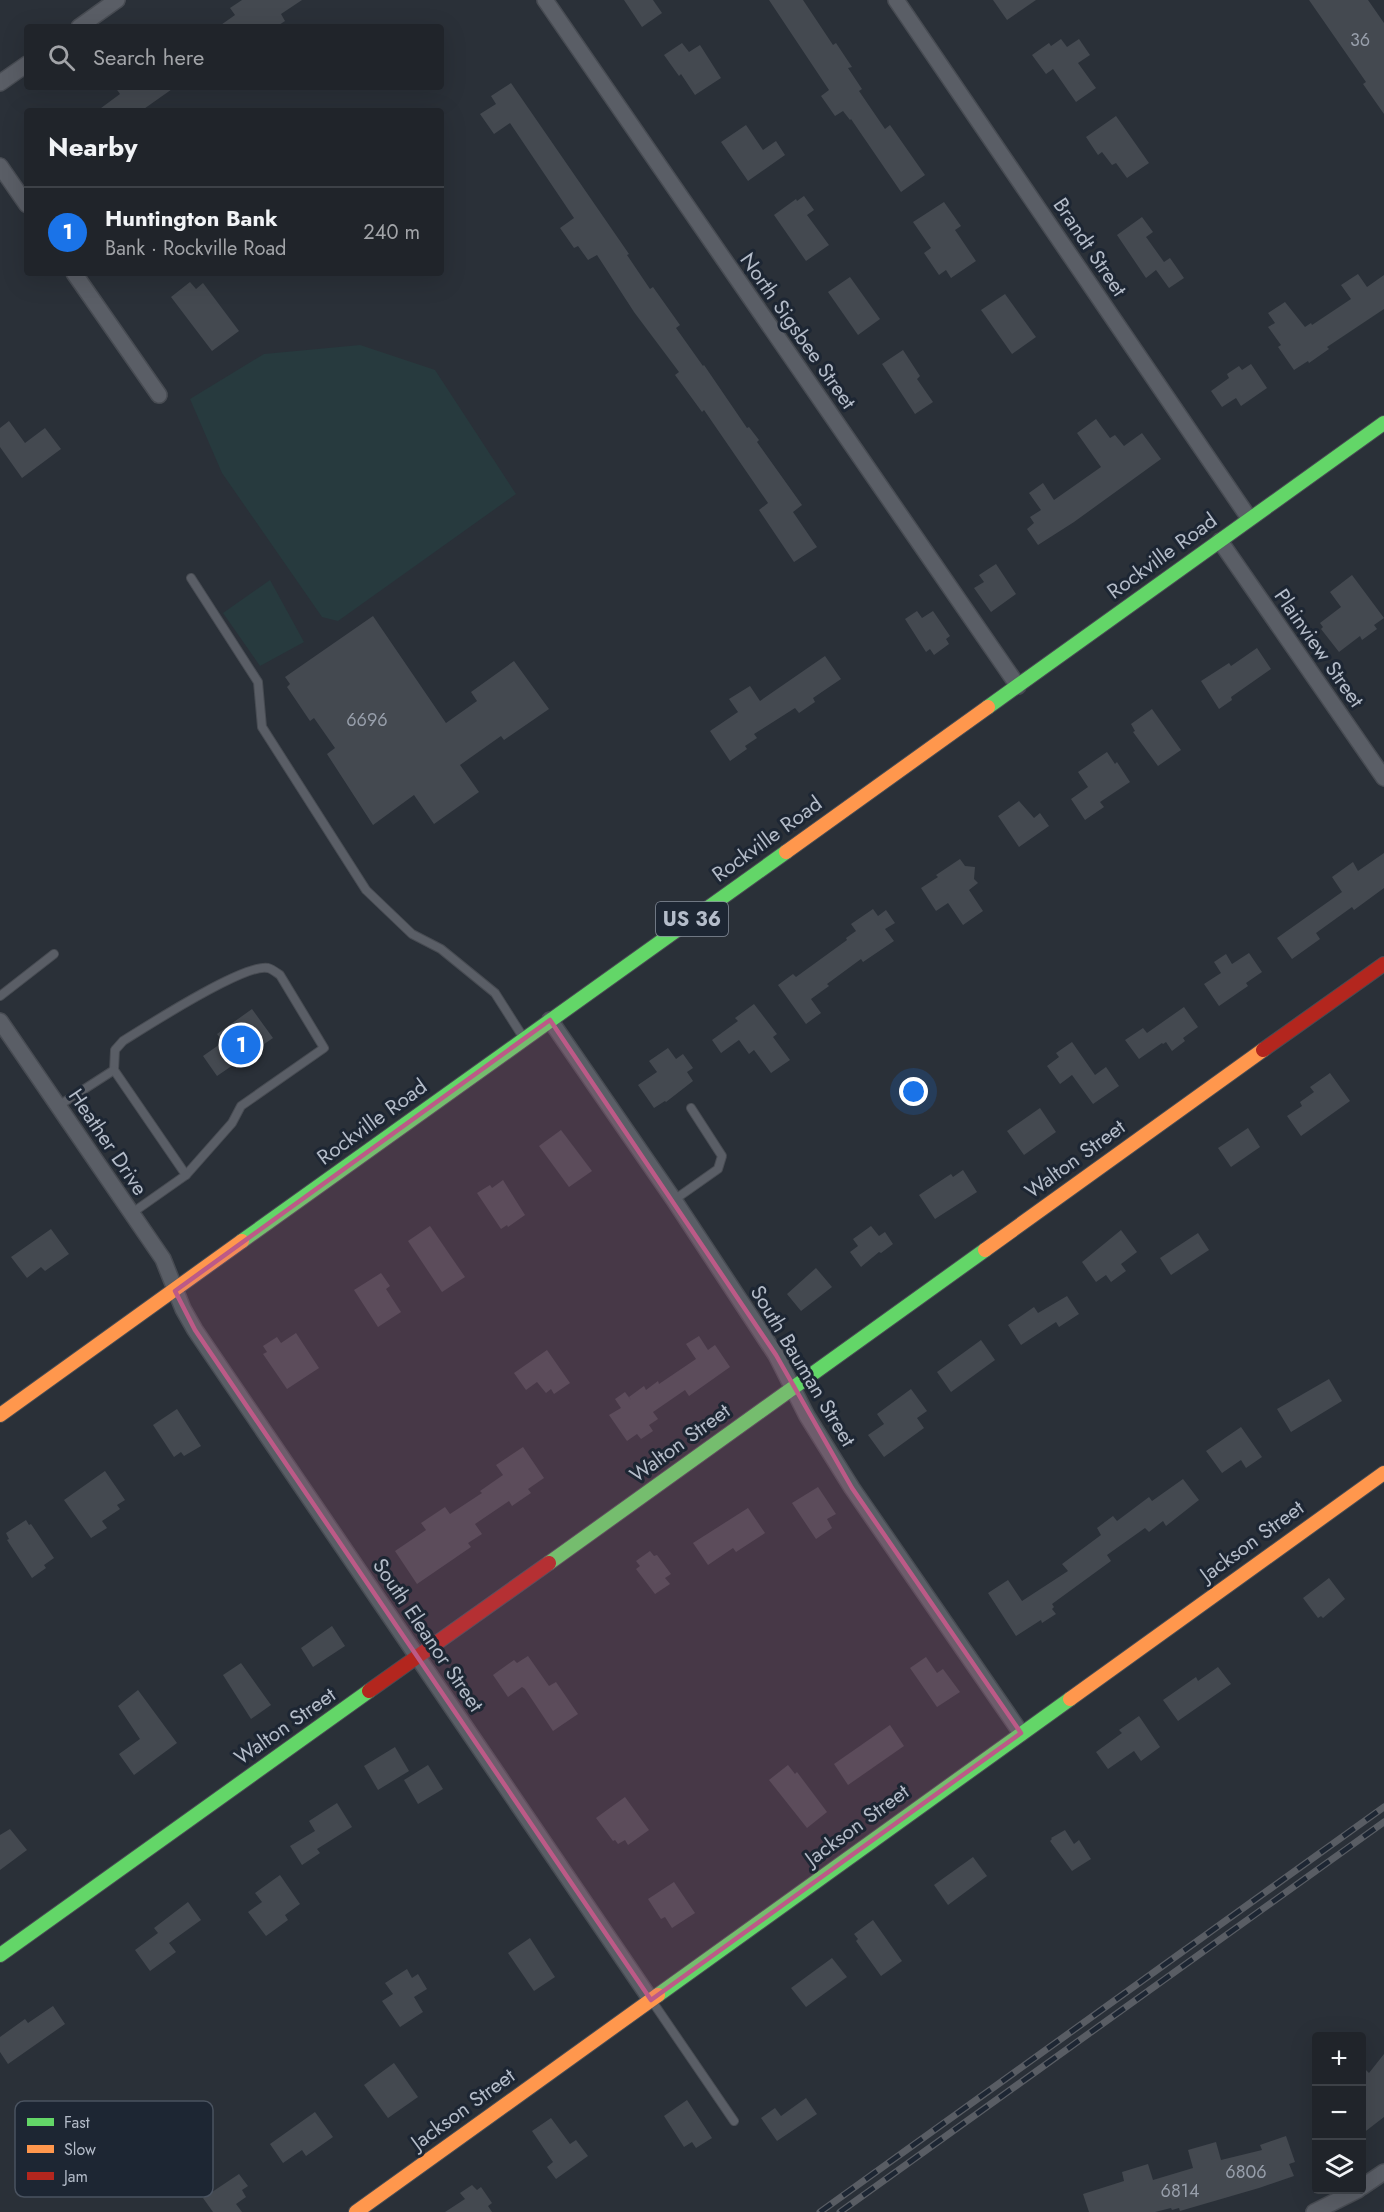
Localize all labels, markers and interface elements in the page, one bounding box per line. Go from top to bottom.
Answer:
search box [24,24,444,90]
house number: 36 [1350,27,1370,53]
icon: search [45,41,78,74]
text: Search here [93,41,204,73]
text: Nearby [48,128,137,166]
street label: Brandt Street [1046,192,1134,302]
text: Huntington Bank [105,202,278,234]
text: 1 [62,218,73,247]
text: 240 m [363,218,420,247]
text: Bank · Rockville Road [105,234,287,263]
street label: North Sigsbee Street [733,247,863,415]
street label: Rockville Road [1101,506,1223,606]
street label: Plainview Street [1267,583,1371,713]
house number: 6696 [346,707,388,733]
street label: Rockville Road [706,789,828,889]
road number: US 36 [656,902,728,936]
pin: 1 [222,1022,260,1068]
street label: Rockville Road [311,1072,433,1172]
your location [899,1077,928,1106]
street label: Heather Drive [61,1083,155,1202]
street label: Walton Street [1019,1112,1131,1206]
street label: South Bauman Street [743,1280,863,1452]
street label: Walton Street [624,1396,736,1490]
street label: Jackson Street [1191,1493,1310,1591]
street label: South Eleanor Street [365,1552,491,1718]
street label: Walton Street [228,1680,342,1772]
street label: Jackson Street [796,1777,915,1875]
map controls [1312,2032,1366,2194]
button: + [1312,2032,1366,2086]
street label: Jackson Street [402,2061,521,2159]
button: − [1312,2086,1366,2140]
legend [15,2101,213,2197]
text: Fast [64,2111,90,2134]
text: Slow [64,2138,96,2161]
button: layers [1312,2140,1366,2194]
house number: 6806 [1225,2159,1267,2185]
text: Jam [62,2165,88,2188]
house number: 6814 [1161,2178,1199,2204]

